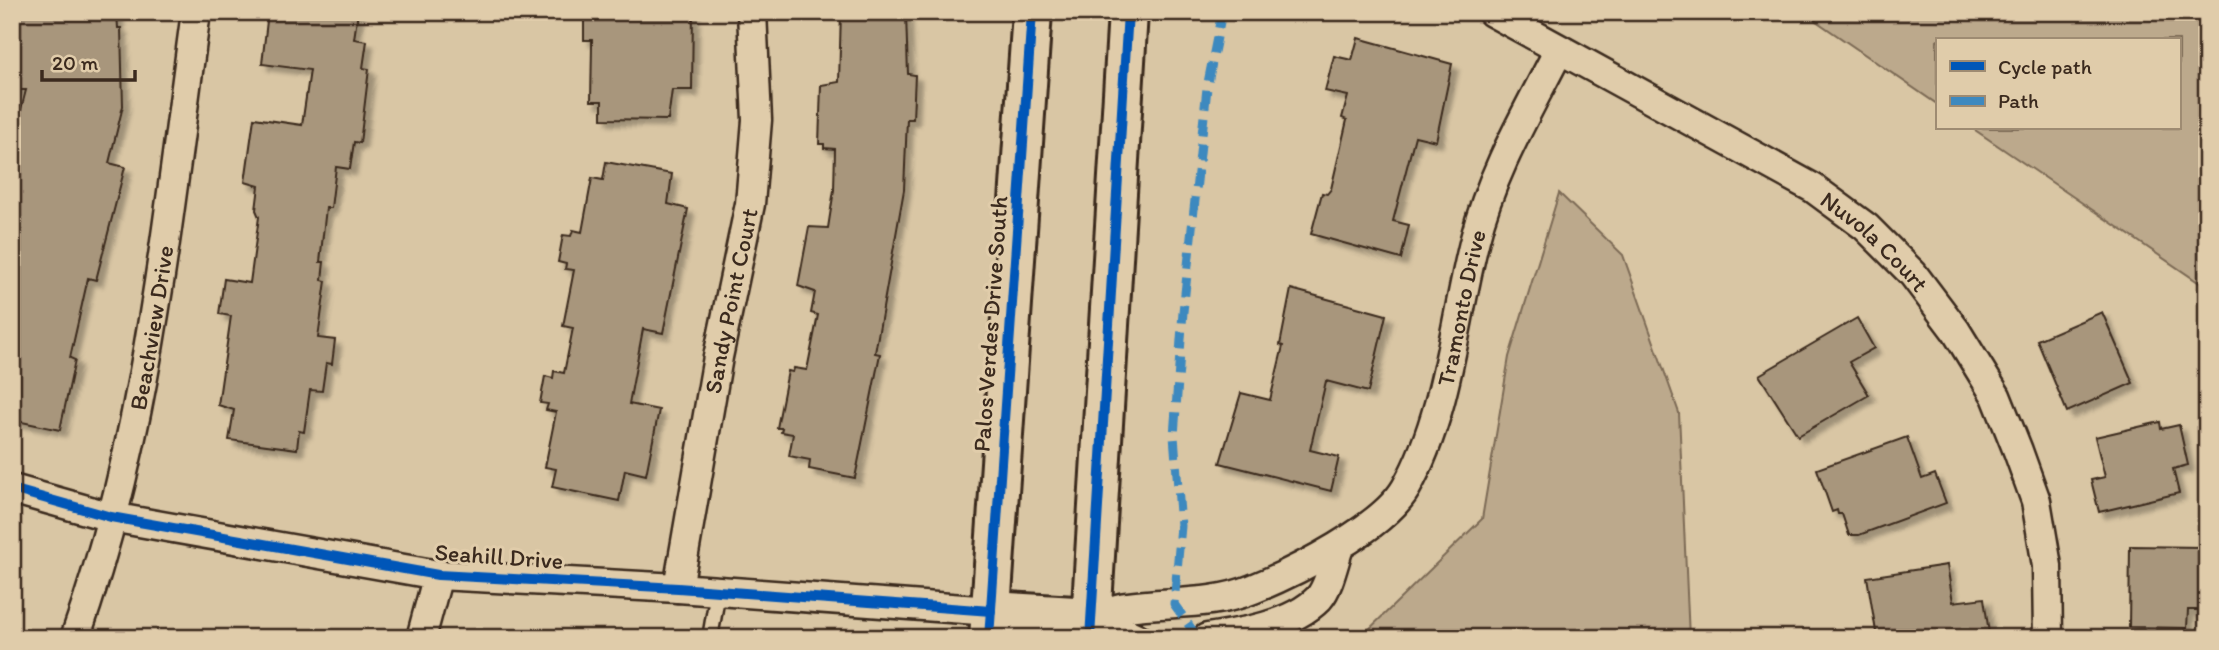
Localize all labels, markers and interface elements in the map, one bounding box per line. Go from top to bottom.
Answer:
scale bar [42,38,135,82]
legend [1936,38,2180,130]
text: 20 m [52,50,99,75]
text: Cycle path [1998,54,2092,79]
text: Path [1998,88,2039,113]
street label: Nuvola Court [1815,184,1935,297]
street label: Palos Verdes Drive South [967,195,1013,453]
street label: Sandy Point Court [697,205,763,396]
street label: Tramonto Drive [1430,226,1491,389]
street label: Beachview Drive [123,243,179,413]
street label: Seahill Drive [434,537,564,575]

